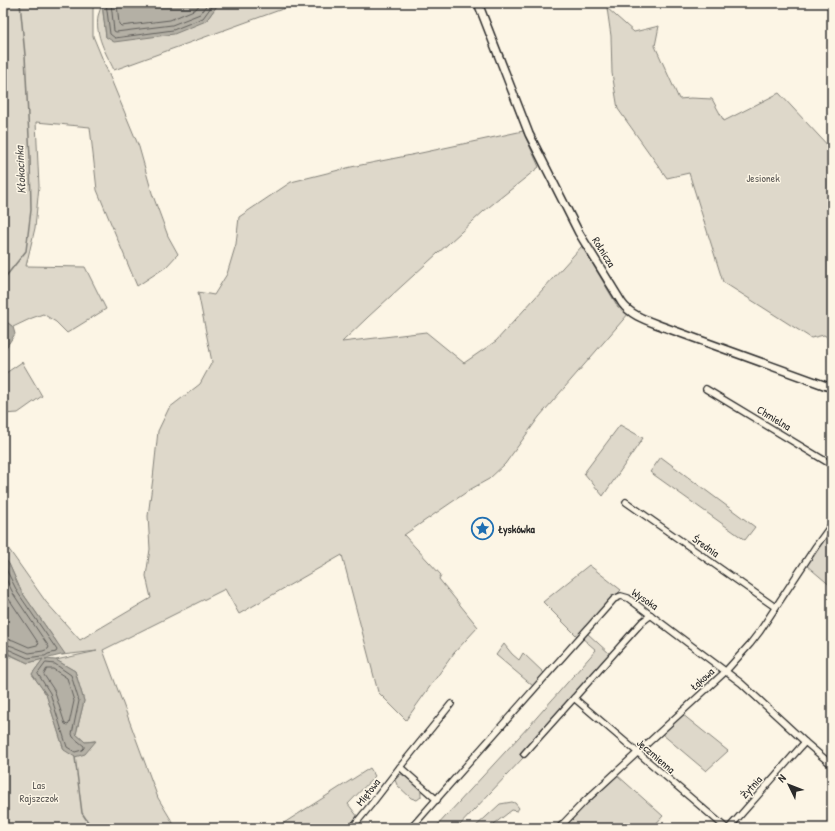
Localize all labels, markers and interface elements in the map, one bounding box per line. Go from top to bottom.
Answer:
water label: Kłokocinka [10,144,30,194]
park label: Jesionek [746,171,780,185]
street label: Rolnicza [589,234,619,270]
street label: Chmielna [754,402,794,434]
place icon: Łyskówka [469,516,495,542]
place label: Łyskówka [498,522,535,537]
street label: Średnia [690,532,723,561]
street label: Wysoka [629,585,661,613]
street label: Łąkowa [687,664,717,694]
street label: Jęczmienna [634,736,678,777]
north arrow [769,765,809,805]
text: N [775,771,789,785]
street label: Żytnia [737,772,765,801]
street label: Miętowa [353,775,383,809]
park label: Las Rajszczok [20,778,59,805]

